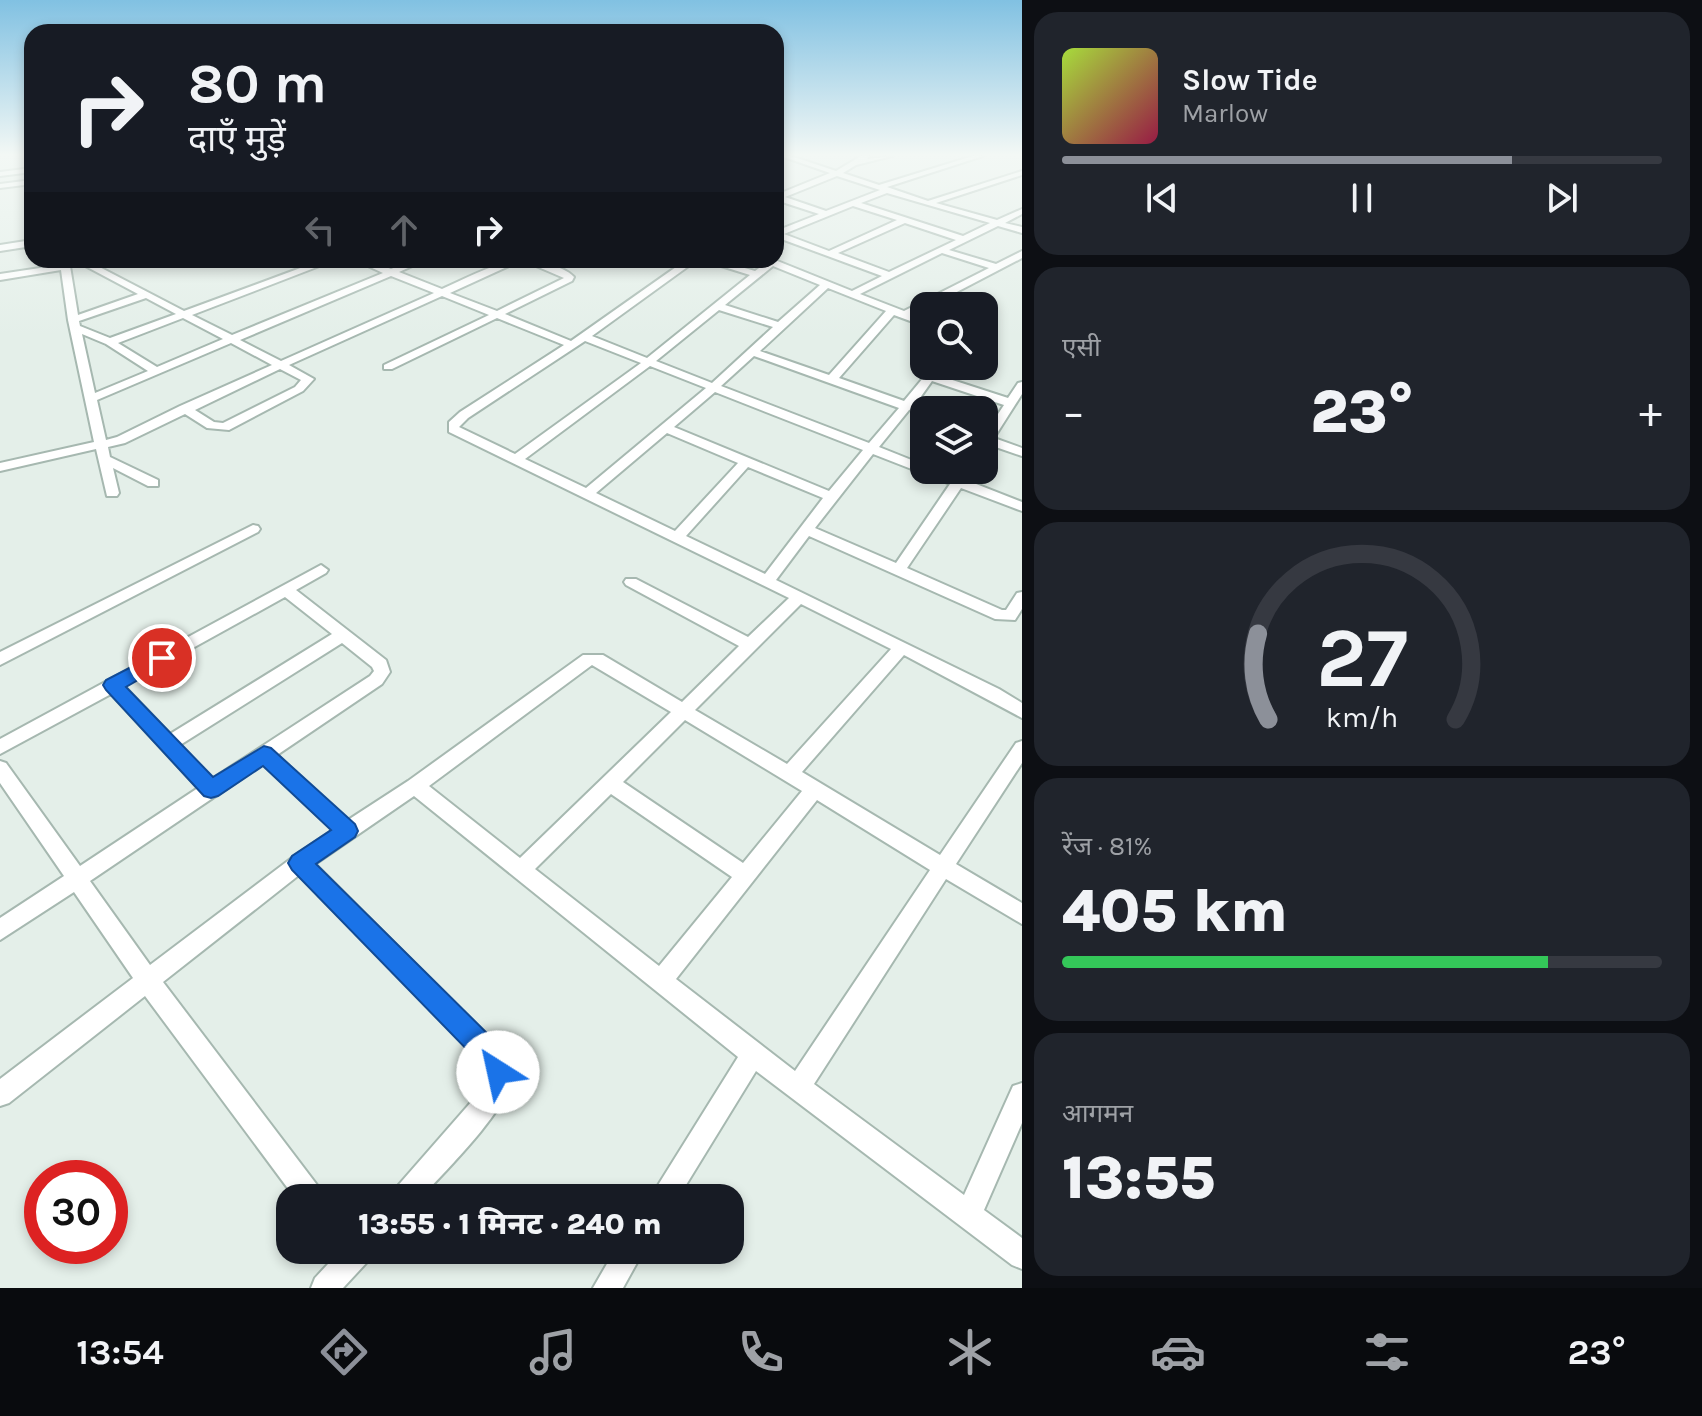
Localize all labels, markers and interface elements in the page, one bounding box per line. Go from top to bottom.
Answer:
text: 80 m [188,51,327,116]
icon: right [56,56,160,160]
text: Slow Tide [1182,62,1318,98]
text: Marlow [1182,98,1268,129]
text: दाएँ मुड़ें [188,118,286,160]
icon: previous [1140,176,1184,220]
icon: pause [1340,176,1384,220]
icon: next [1540,176,1584,220]
icon: left [298,208,342,252]
icon: ahead [382,208,426,252]
icon: right [466,208,510,252]
map controls [910,292,998,484]
button: search [910,292,998,380]
text: एसी [1062,332,1101,363]
text: 23° [1310,377,1414,447]
text: − [1062,387,1085,438]
text: + [1639,387,1662,438]
button: layers [910,396,998,484]
text: 27 [1316,610,1408,707]
pin [128,624,196,692]
icon: arrive [140,636,184,680]
text: km/h [1326,701,1398,734]
text: रेंज · 81% [1062,831,1152,862]
text: 405 km [1062,876,1288,946]
position arrow [456,1030,540,1114]
text: आगमन [1062,1098,1133,1129]
text: 13:55 [1062,1143,1215,1213]
speed limit sign: 30 [24,1160,128,1264]
text: 13:55 · 1 मिनट · 240 m [358,1206,662,1242]
icon: directions [316,1324,372,1380]
icon: music [525,1324,581,1380]
icon: phone [733,1324,789,1380]
icon: climate [942,1324,998,1380]
icon: car [1150,1324,1206,1380]
icon: filters [1359,1324,1415,1380]
text: 13:54 [76,1331,164,1373]
text: 23° [1568,1331,1626,1373]

